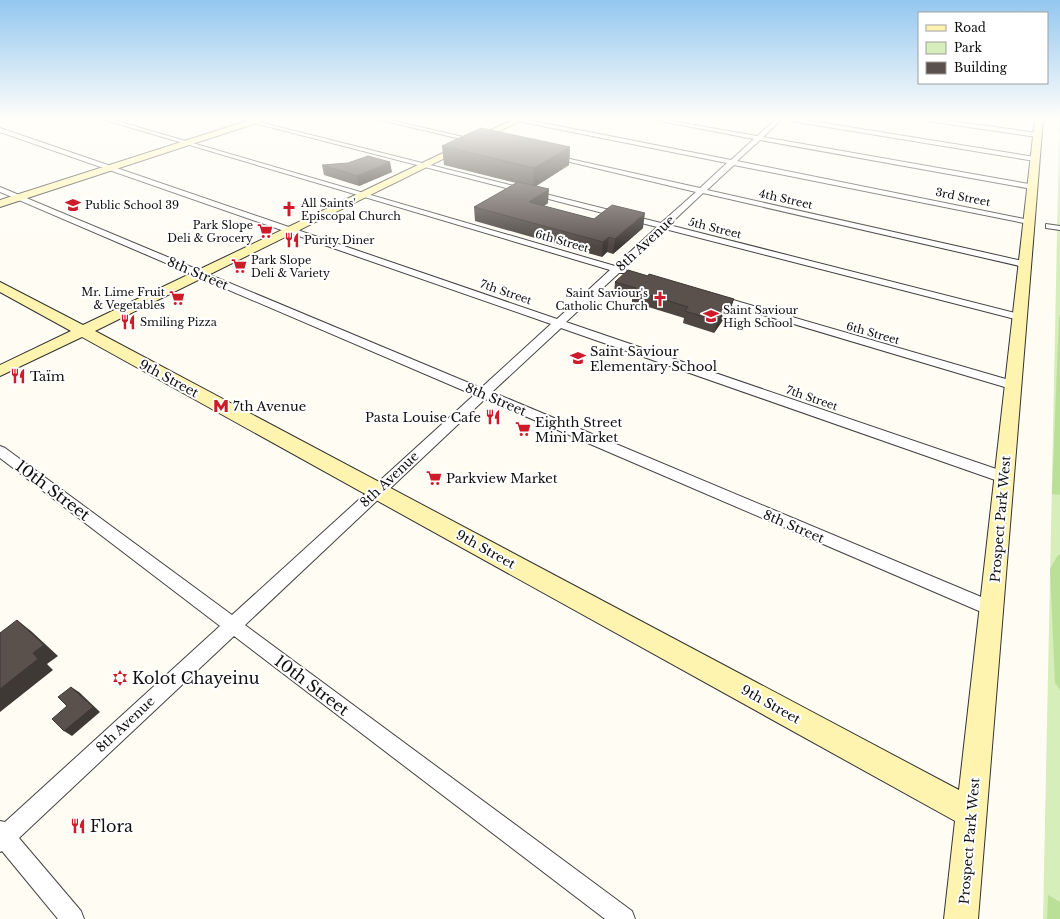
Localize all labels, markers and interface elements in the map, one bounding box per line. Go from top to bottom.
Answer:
legend [918,12,1048,84]
text: Road [954,20,986,35]
text: Park [954,40,982,55]
text: Building [954,60,1008,75]
street label: 3rd Street [934,185,992,209]
street label: 4th Street [758,186,815,212]
school or university icon: Public School 39 [64,196,82,214]
place label: All Saints' Episcopal Church [300,196,401,223]
place label: Public School 39 [85,198,179,212]
church icon: All Saints' Episcopal Church [280,200,298,218]
street label: 8th Avenue [612,212,678,275]
street label: 5th Street [687,215,744,242]
place label: Park Slope Deli & Grocery [167,218,253,245]
supermarket icon: Park Slope Deli & Grocery [256,222,274,240]
street label: 6th Street [534,227,591,256]
restaurant icon: Purity Diner [283,231,301,249]
place label: Purity Diner [304,233,375,247]
street label: 8th Street [165,253,231,294]
place label: Park Slope Deli & Variety [251,253,330,280]
supermarket icon: Park Slope Deli & Variety [230,257,248,275]
street label: 7th Street [478,277,534,308]
place label: Mr. Lime Fruit & Vegetables [81,285,166,312]
place label: Saint Saviour's Catholic Church [555,286,648,313]
supermarket icon: Mr. Lime Fruit & Vegetables [168,289,186,307]
church icon: Saint Saviour's Catholic Church [651,290,669,308]
place label: Saint Saviour High School [723,303,799,330]
school or university icon: Saint Saviour High School [702,307,720,325]
restaurant icon: Smiling Pizza [119,313,137,331]
place label: Smiling Pizza [140,315,218,329]
street label: 6th Street [845,319,902,348]
place label: Saint Saviour Elementary School [590,343,717,375]
school or university icon: Saint Saviour Elementary School [569,349,587,367]
street label: 9th Street [136,356,202,401]
restaurant icon: Taïm [9,367,27,385]
place label: Taïm [30,368,65,385]
street label: 8th Street [463,379,529,420]
street label: 7th Street [784,383,840,414]
metro station icon: 7th Avenue [212,397,230,415]
place label: 7th Avenue [233,398,306,415]
restaurant icon: Pasta Louise Cafe [484,408,502,426]
place label: Pasta Louise Cafe [365,409,481,426]
place label: Eighth Street Mini Market [535,414,622,446]
supermarket icon: Eighth Street Mini Market [514,420,532,438]
street label: 8th Avenue [356,448,422,511]
street label: 10th Street [12,455,94,525]
street label: Prospect Park West [986,455,1015,583]
supermarket icon: Parkview Market [425,469,443,487]
place label: Parkview Market [446,470,558,487]
street label: 8th Street [761,506,827,547]
street label: 9th Street [453,526,518,573]
street label: 10th Street [271,650,353,720]
place label: Kolot Chayeinu [132,668,260,688]
synagogue icon: Kolot Chayeinu [111,669,129,687]
street label: 9th Street [738,681,803,728]
street label: 8th Avenue [92,693,158,756]
street label: Prospect Park West [955,777,984,905]
place label: Flora [90,816,133,836]
restaurant icon: Flora [69,817,87,835]

